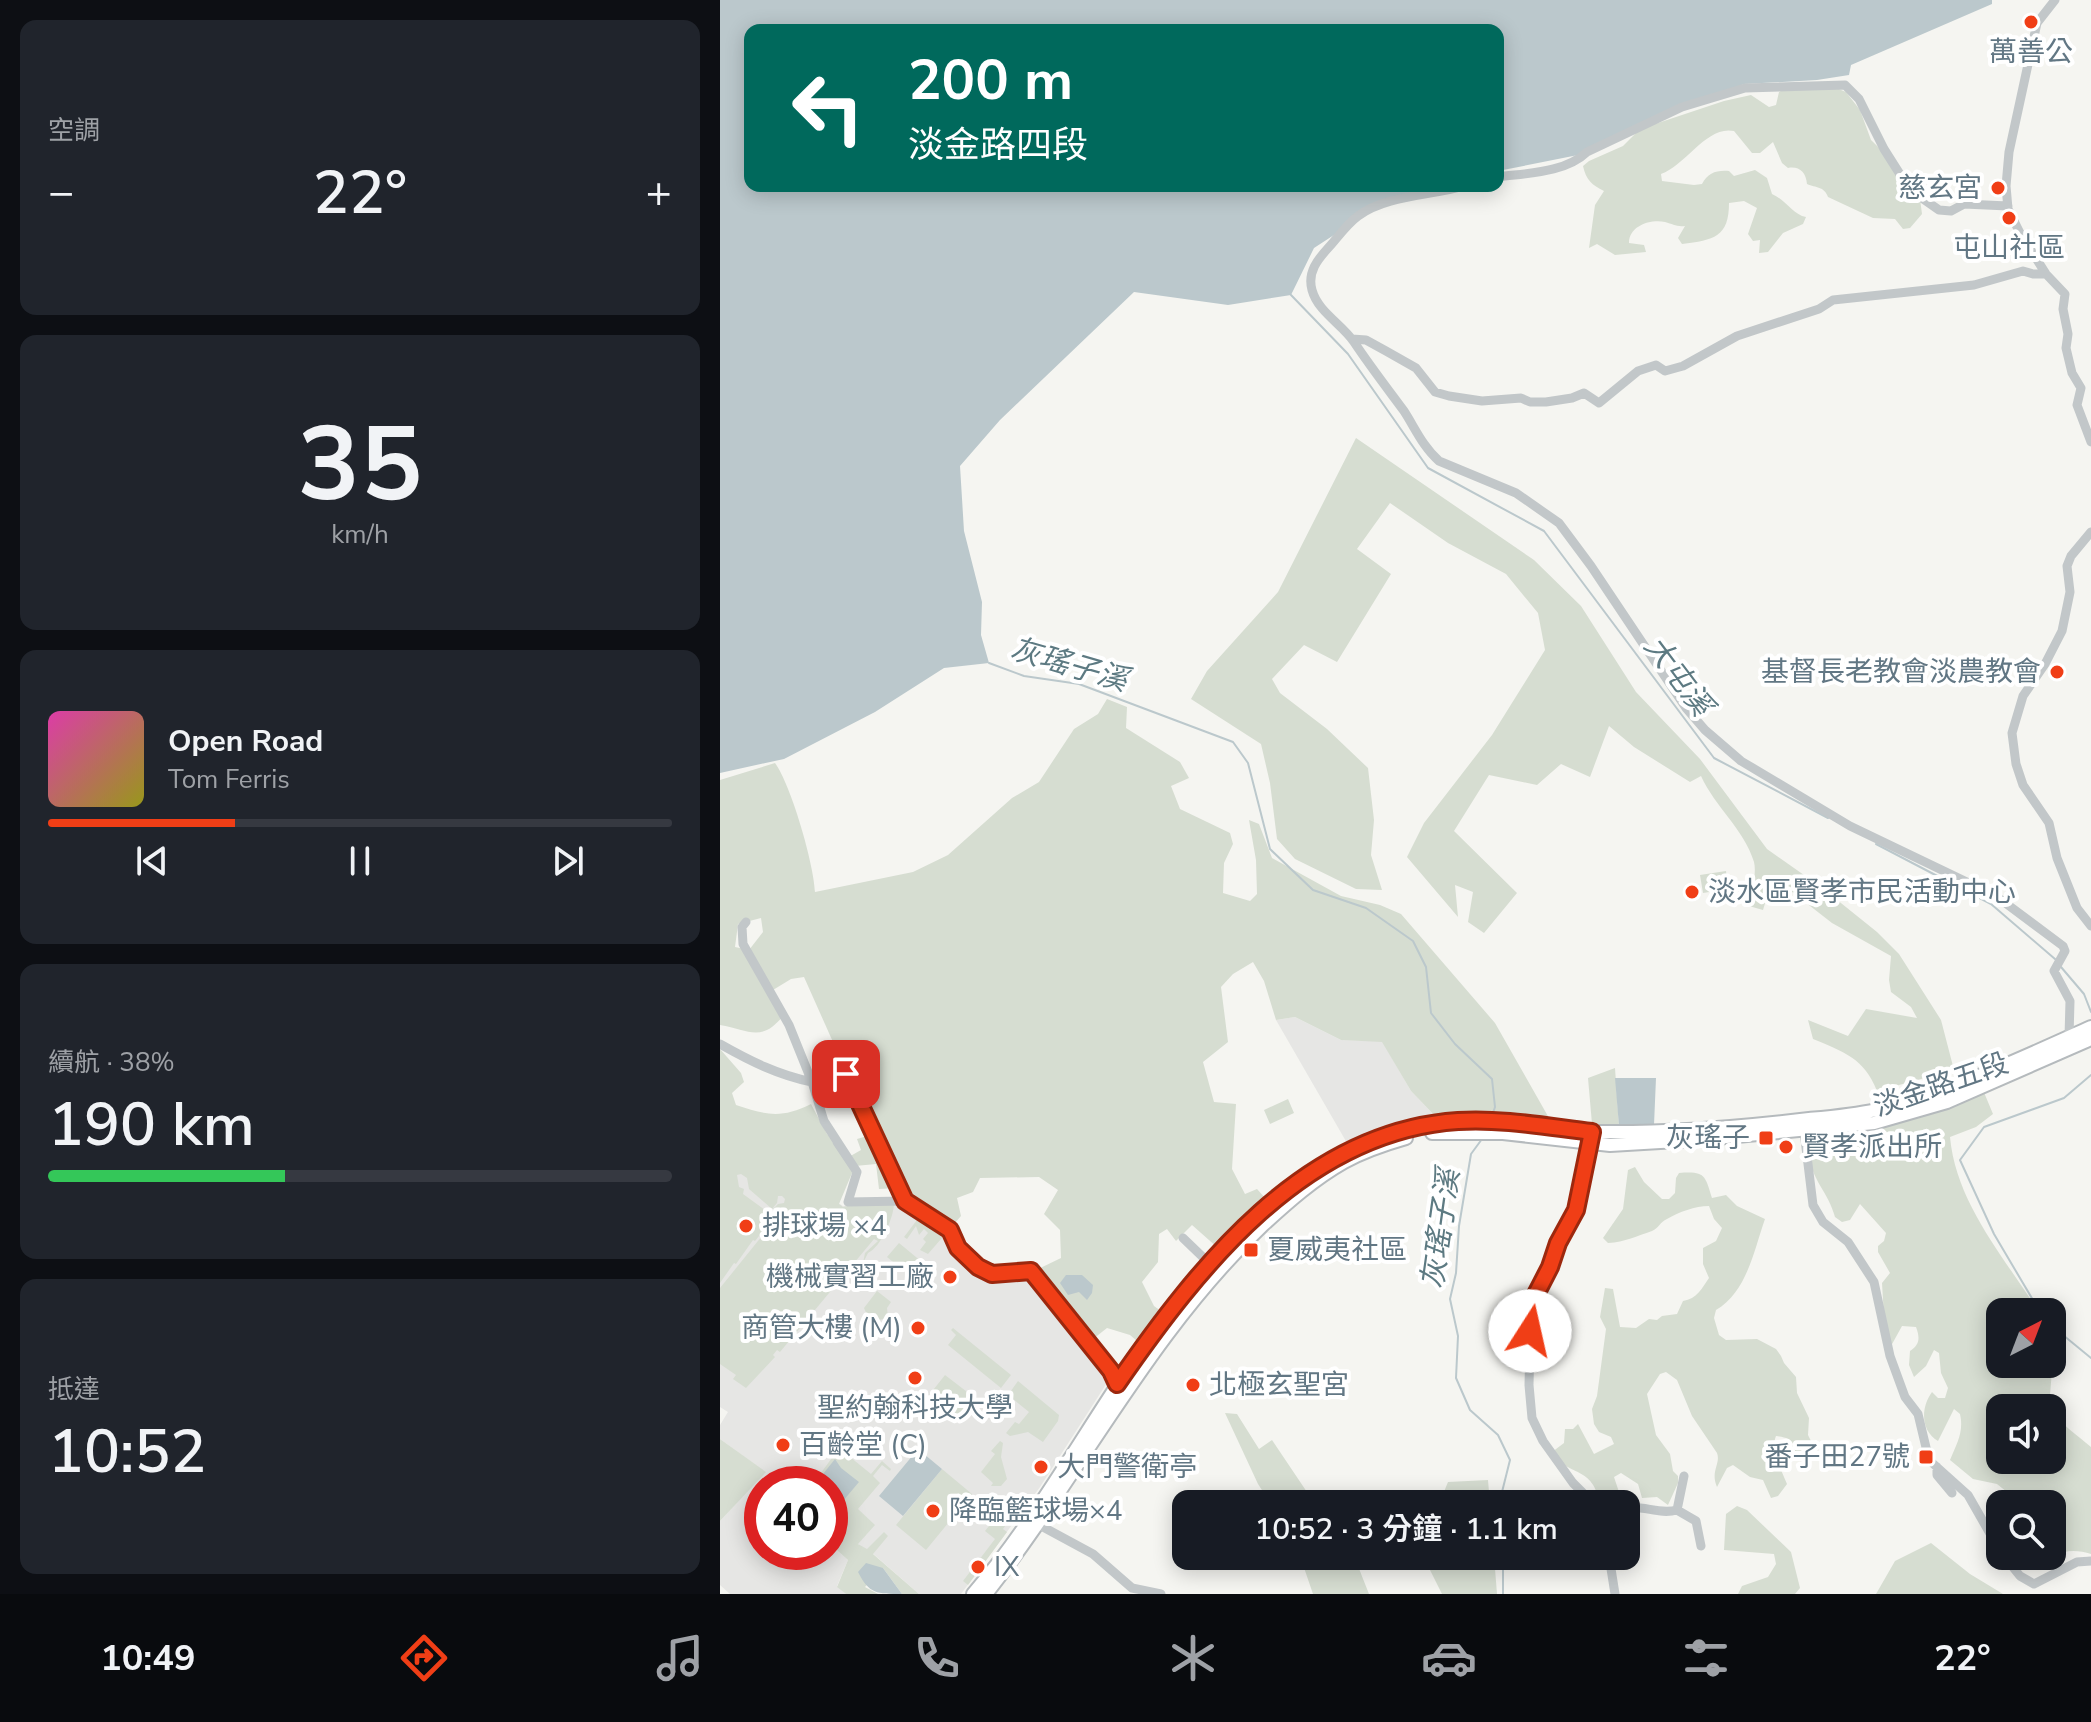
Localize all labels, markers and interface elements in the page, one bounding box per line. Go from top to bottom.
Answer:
marker: 萬善公 [2022,13,2040,31]
place label: 萬善公 [1989,33,2073,71]
text: 200 m [908,42,1073,119]
icon: left [776,56,880,160]
text: 空調 [48,113,100,148]
text: 淡金路四段 [908,121,1088,170]
text: 22° [313,152,407,234]
text: − [48,163,74,223]
text: + [646,163,672,223]
place label: 慈玄宮 [1898,169,1982,207]
marker: 慈玄宮 [1989,179,2007,197]
marker: 屯山社區 [2000,209,2018,227]
place label: 屯山社區 [1953,229,2065,267]
text: 35 [298,394,422,536]
text: km/h [331,517,389,552]
water label: 大屯溪 [1635,628,1724,727]
water label: 灰瑤子溪 [1006,629,1136,702]
place label: 基督長老教會淡農教會 [1761,653,2041,691]
marker: 基督長老教會淡農教會 [2048,663,2066,681]
text: Open Road [168,721,323,762]
text: Tom Ferris [168,762,290,797]
icon: previous [130,839,174,883]
icon: pause [338,839,382,883]
icon: next [546,839,590,883]
place label: 淡水區賢孝市民活動中心 [1708,873,2016,911]
marker: 淡水區賢孝市民活動中心 [1683,883,1701,901]
pin [812,1040,880,1108]
street label: 淡金路五段 [1869,1044,2013,1126]
text: 續航 · 38% [48,1045,175,1080]
icon: arrive [824,1052,868,1096]
text: 190 km [48,1084,255,1166]
place label: 灰瑤子 [1666,1119,1750,1157]
place label: 賢孝派出所 [1802,1128,1942,1166]
marker: 灰瑤子 [1757,1129,1775,1147]
marker: 賢孝派出所 [1777,1138,1795,1156]
water label: 灰瑤子溪 [1412,1163,1470,1291]
place label: 排球場 ×4 [762,1207,887,1245]
marker: 排球場 ×4 [737,1217,755,1235]
place label: 夏威夷社區 [1267,1231,1407,1269]
marker: 夏威夷社區 [1242,1241,1260,1259]
place label: 機械實習工廠 [766,1258,934,1296]
marker: 機械實習工廠 [941,1268,959,1286]
position arrow [1488,1289,1572,1373]
north arrow [1986,1298,2066,1378]
map controls [1986,1298,2066,1570]
place label: 商管大樓 (M) [741,1309,902,1347]
marker: 商管大樓 (M) [909,1319,927,1337]
place label: 北極玄聖宮 [1209,1366,1349,1404]
marker: 聖約翰科技大學 [906,1369,924,1387]
text: 抵達 [48,1372,100,1407]
marker: 北極玄聖宮 [1184,1376,1202,1394]
place label: 聖約翰科技大學 [817,1389,1013,1427]
button: sound [1986,1394,2066,1474]
text: 10:52 [48,1411,206,1493]
place label: 百齡堂 (C) [799,1426,927,1464]
marker: 百齡堂 (C) [774,1436,792,1454]
place label: 番子田27號 [1764,1438,1910,1476]
place label: 大門警衛亭 [1057,1448,1197,1486]
marker: 番子田27號 [1917,1448,1935,1466]
marker: 大門警衛亭 [1032,1458,1050,1476]
speed limit sign: 40 [744,1466,848,1570]
button: search [1986,1490,2066,1570]
place label: 降臨籃球場×4 [949,1492,1123,1530]
marker: 降臨籃球場×4 [924,1502,942,1520]
text: 10:52 · 3 分鐘 · 1.1 km [1254,1509,1558,1550]
place label: IX [994,1548,1019,1586]
marker: IX [969,1558,987,1576]
icon: directions [396,1630,452,1686]
icon: music [652,1630,708,1686]
icon: phone [909,1630,965,1686]
icon: climate [1165,1630,1221,1686]
icon: car [1421,1630,1477,1686]
icon: filters [1678,1630,1734,1686]
text: 10:49 [100,1634,196,1683]
text: 22° [1934,1634,1991,1683]

